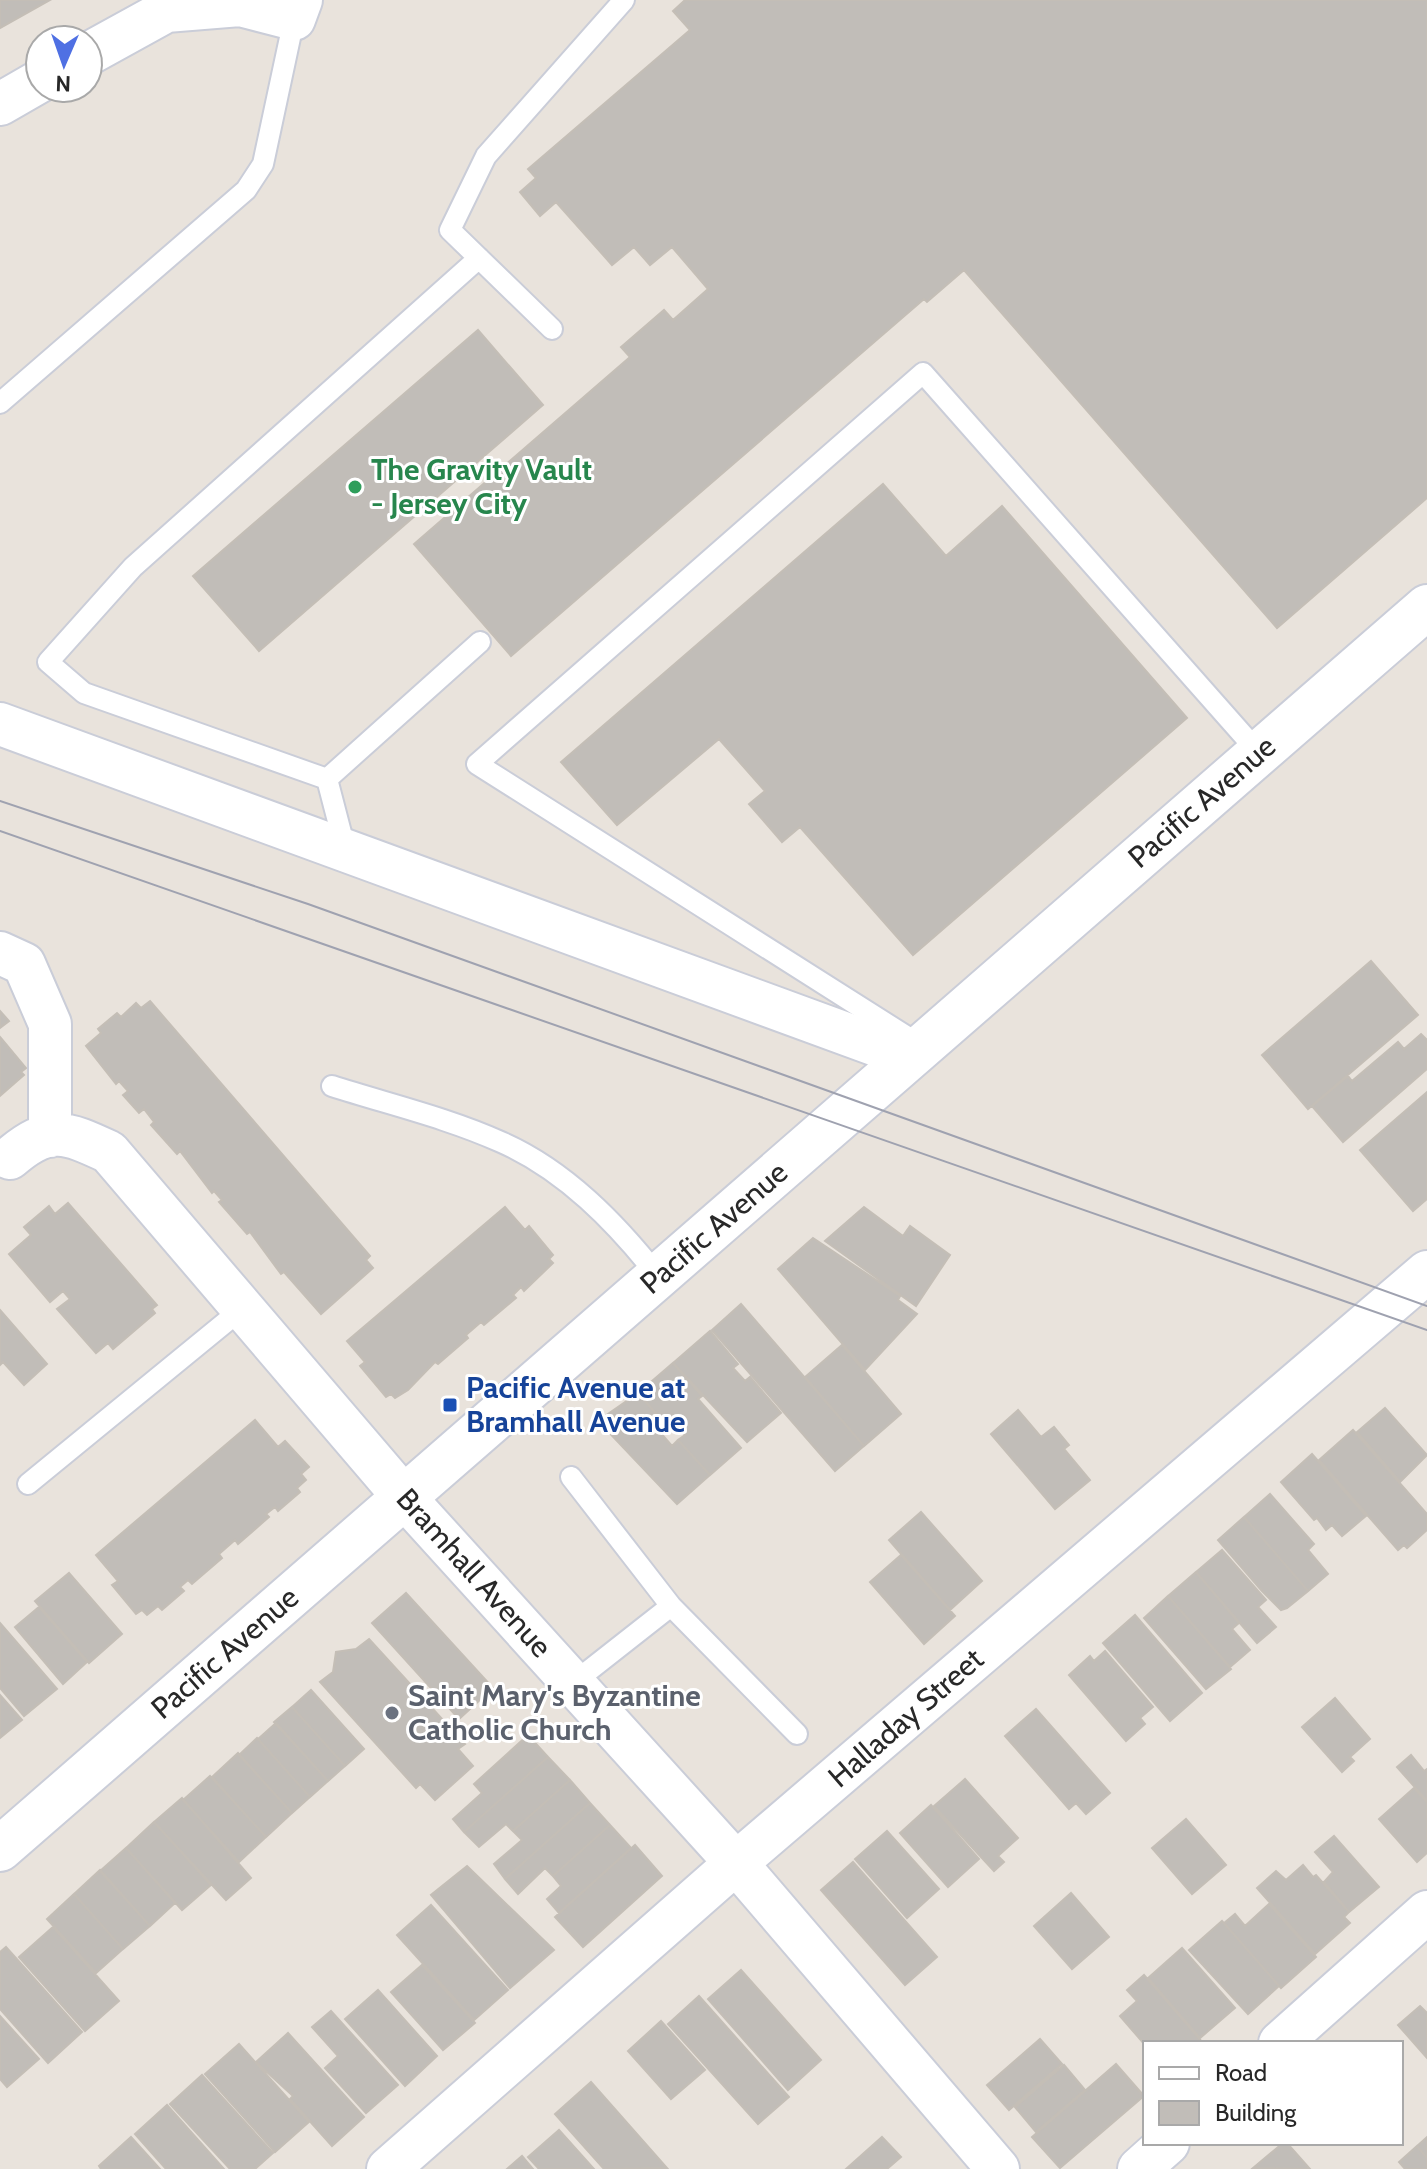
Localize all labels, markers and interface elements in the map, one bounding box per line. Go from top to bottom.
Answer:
north arrow [24,24,104,104]
text: N [55,70,72,97]
place label: The Gravity Vault - Jersey City [371,451,592,522]
marker: The Gravity Vault - Jersey City [346,478,364,496]
street label: Pacific Avenue [1121,728,1283,876]
street label: Pacific Avenue [633,1154,795,1302]
place label: Pacific Avenue at Bramhall Avenue [466,1369,686,1440]
marker: Pacific Avenue at Bramhall Avenue [441,1396,459,1414]
street label: Bramhall Avenue [389,1481,560,1665]
street label: Pacific Avenue [144,1579,306,1727]
street label: Halladay Street [821,1640,991,1795]
place label: Saint Mary's Byzantine Catholic Church [408,1677,701,1748]
marker: Saint Mary's Byzantine Catholic Church [383,1704,401,1722]
legend [1143,2041,1403,2145]
text: Road [1215,2058,1267,2087]
text: Building [1215,2098,1297,2127]

